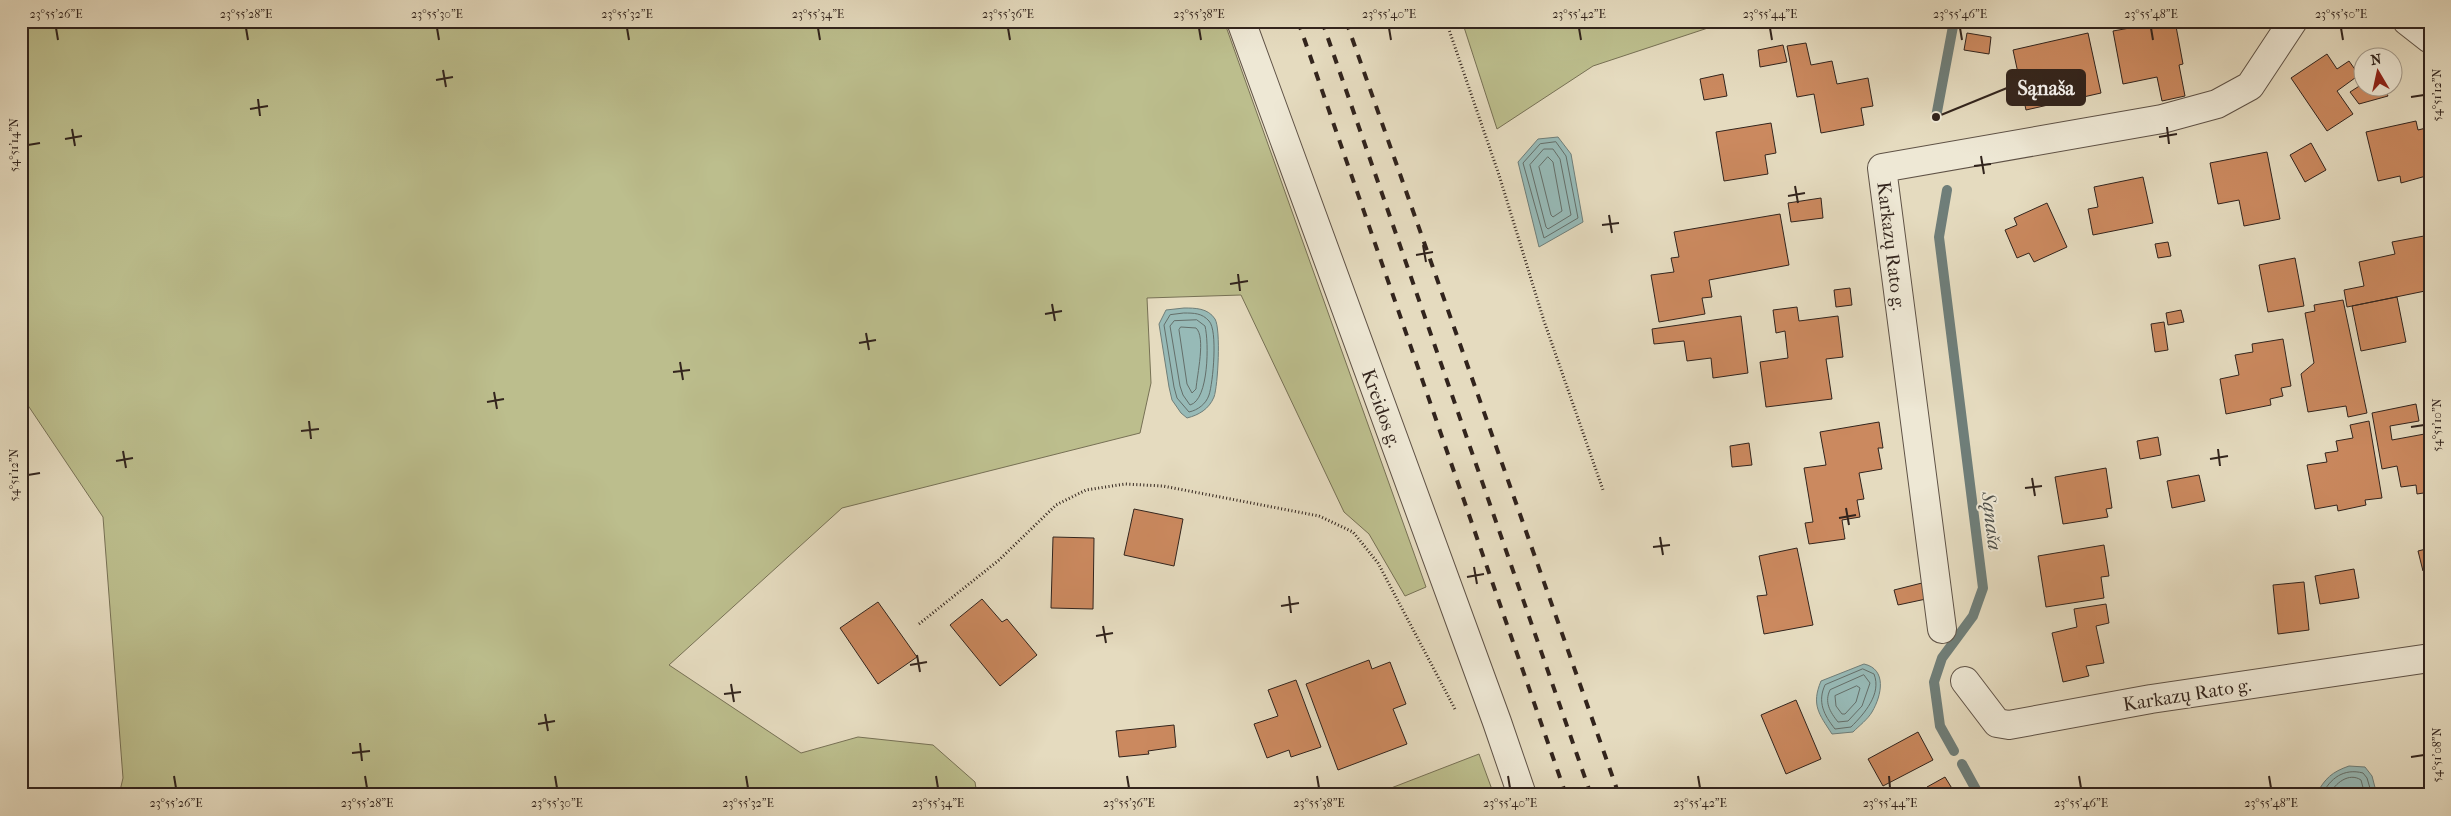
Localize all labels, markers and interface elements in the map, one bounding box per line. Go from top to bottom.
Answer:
text: 23°55'26"E [29,7,83,21]
text: 23°55'28"E [220,7,272,21]
text: 23°55'30"E [411,7,463,21]
text: 23°55'32"E [601,7,653,21]
text: 23°55'34"E [792,7,844,21]
text: 23°55'36"E [982,7,1034,21]
text: 23°55'38"E [1173,7,1225,21]
text: 23°55'40"E [1362,7,1416,21]
text: 23°55'42"E [1552,7,1606,21]
text: 23°55'44"E [1743,7,1797,21]
text: 23°55'46"E [1933,7,1987,21]
text: 23°55'48"E [2124,7,2178,21]
text: 23°55'50"E [2315,7,2367,21]
north arrow [2354,48,2404,98]
text: N [2369,50,2383,69]
text: 54°51'12"N [2430,69,2444,121]
callout: Sąnaša [2007,70,2085,105]
text: Sąnaša [2017,77,2075,101]
text: 54°51'14"N [7,118,21,172]
street label: Karkazų Rato g. [1872,180,1910,312]
street label: Kreidos g. [1357,366,1405,450]
text: 54°51'10"N [2430,398,2444,452]
text: 54°51'12"N [7,449,21,501]
water label: Sąnaša [1976,490,2006,552]
street label: Karkazų Rato g. [2121,674,2253,716]
text: 54°51'08"N [2430,727,2444,783]
text: 23°55'26"E [149,796,203,810]
text: 23°55'28"E [341,796,393,810]
text: 23°55'30"E [531,796,583,810]
text: 23°55'32"E [722,796,774,810]
text: 23°55'34"E [912,796,964,810]
text: 23°55'36"E [1103,796,1155,810]
text: 23°55'38"E [1293,796,1345,810]
text: 23°55'40"E [1483,796,1537,810]
text: 23°55'42"E [1673,796,1727,810]
text: 23°55'44"E [1863,796,1917,810]
text: 23°55'46"E [2054,796,2108,810]
text: 23°55'48"E [2244,796,2298,810]

